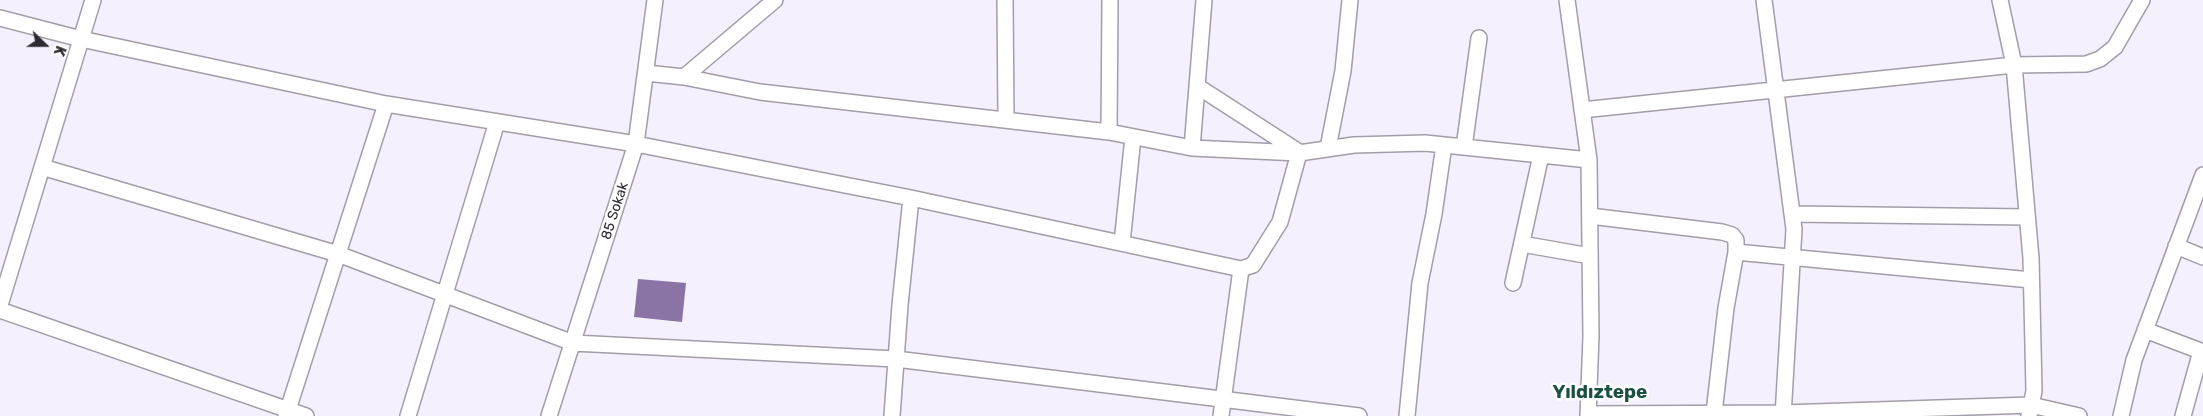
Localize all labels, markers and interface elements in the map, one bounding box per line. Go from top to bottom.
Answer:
north arrow [20,20,70,70]
text: K [50,43,69,58]
street label: 85 Sokak [598,180,632,242]
district label: Yıldıztepe [1553,382,1647,404]

